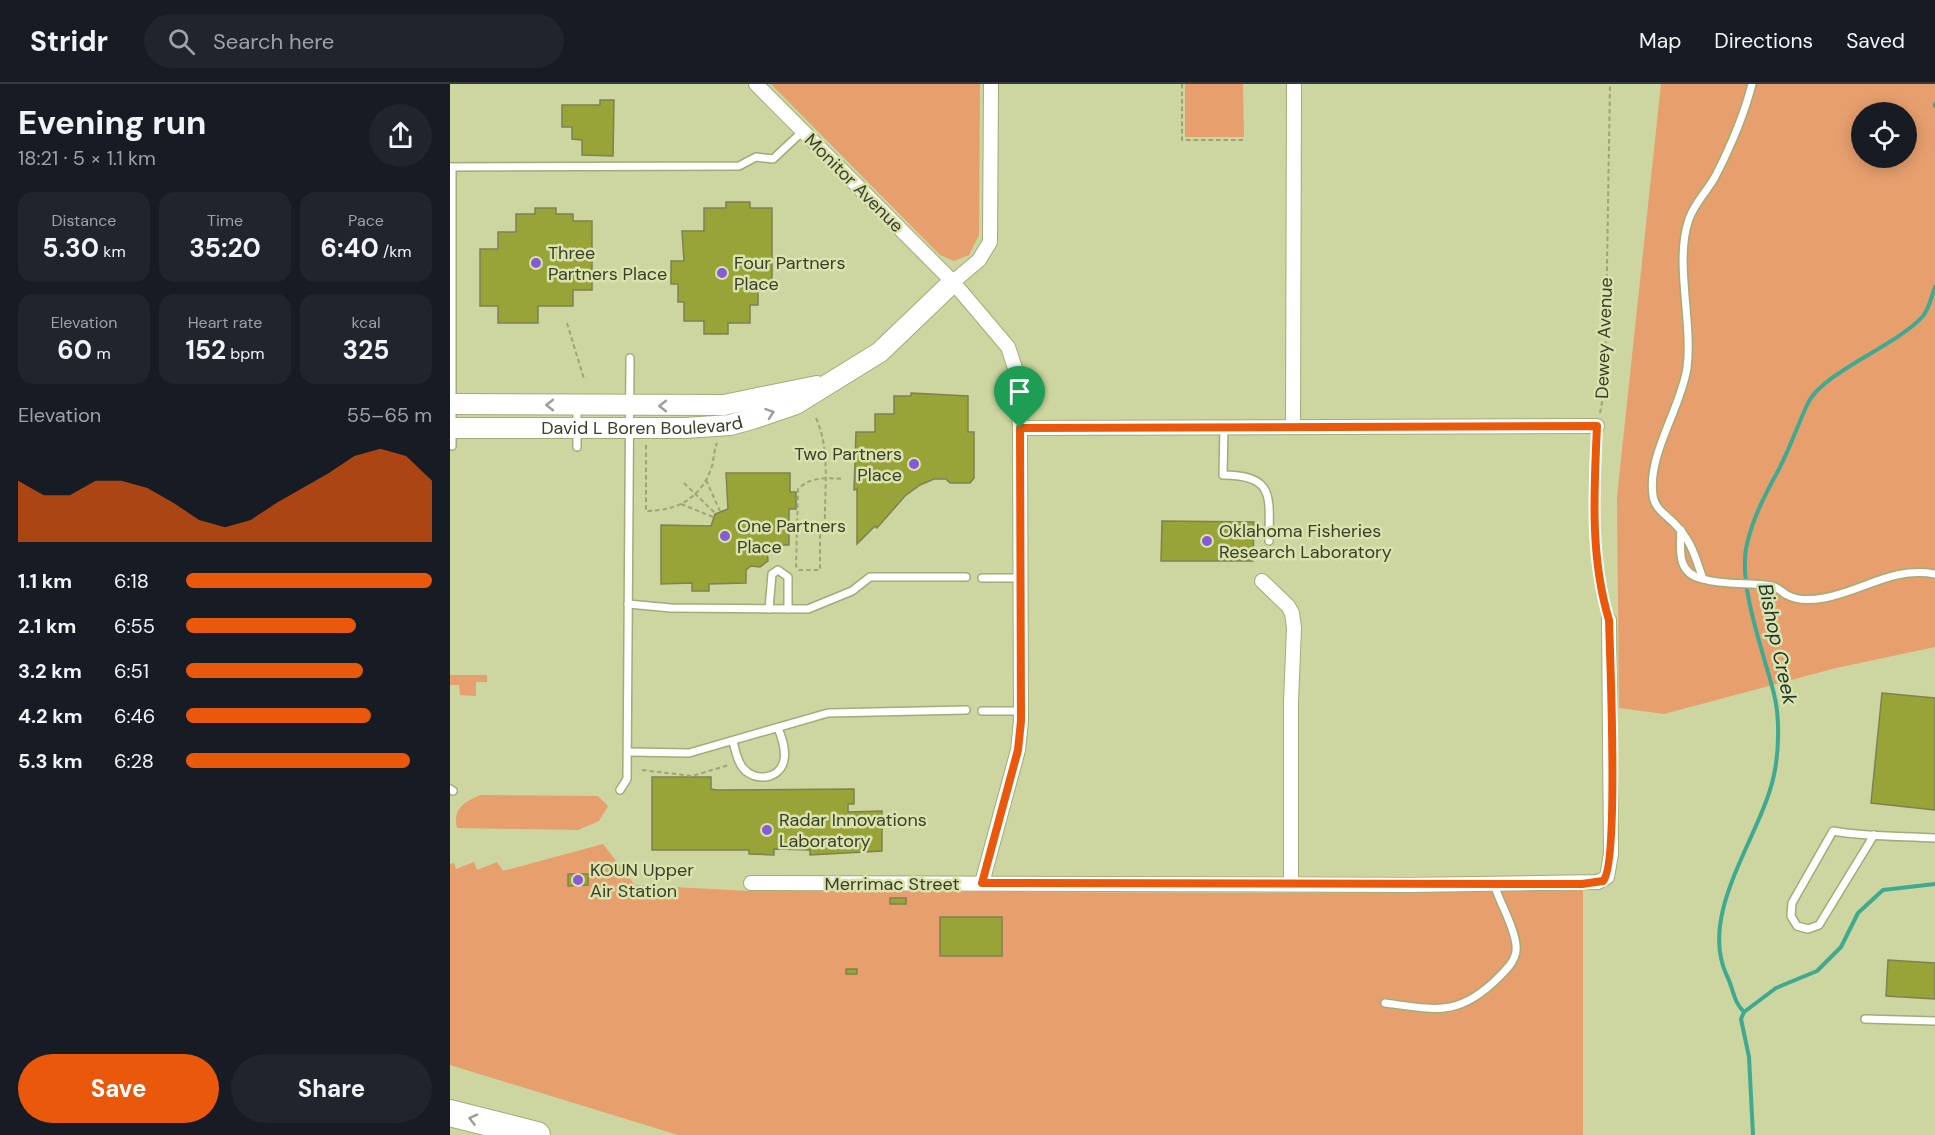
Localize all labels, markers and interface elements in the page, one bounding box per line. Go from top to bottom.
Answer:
search box [144,14,564,68]
text: Stridr [30,23,108,60]
icon: search [165,25,198,58]
text: Search here [213,27,334,56]
text: Map [1639,27,1681,55]
text: Directions [1714,27,1813,55]
text: Saved [1846,27,1905,55]
text: Evening run [18,101,206,144]
map controls [1851,102,1917,168]
button: locate [1851,102,1917,168]
button: share [369,104,432,167]
street label: Monitor Avenue [799,128,909,238]
text: 18:21 · 5 × 1.1 km [18,145,156,171]
text: Distance [52,210,116,231]
text: Time [207,210,243,231]
text: Pace [348,210,384,231]
text: 5.30 [42,231,99,265]
text: 35:20 [189,231,261,265]
text: 6:40 [320,231,379,265]
text: km [99,241,126,262]
text: /km [379,241,412,262]
place label: Three Partners Place [548,241,667,286]
place label: Four Partners Place [734,251,845,296]
marker: Three Partners Place [529,256,543,270]
marker: Four Partners Place [715,266,729,280]
street label: Dewey Avenue [1590,277,1618,399]
text: Elevation [51,312,117,333]
text: Heart rate [188,312,262,333]
text: kcal [352,312,380,333]
text: 60 [57,333,92,367]
text: 152 [185,333,226,367]
text: 325 [343,333,389,367]
text: m [92,343,111,364]
text: bpm [226,343,265,364]
pin [994,366,1045,428]
icon: arrive [1003,375,1036,408]
one-way arrow [546,399,555,411]
one-way arrow [658,400,667,412]
text: Elevation [18,402,101,428]
text: 55–65 m [347,402,432,428]
one-way arrow [764,408,774,421]
street label: David L Boren Boulevard [541,410,745,440]
place label: Two Partners Place [794,442,902,487]
marker: Two Partners Place [907,457,921,471]
place label: One Partners Place [737,514,846,559]
place label: Oklahoma Fisheries Research Laboratory [1219,519,1392,564]
marker: One Partners Place [718,529,732,543]
marker: Oklahoma Fisheries Research Laboratory [1200,534,1214,548]
text: 1.1 km [18,568,72,594]
text: 6:18 [114,568,149,594]
water label: Bishop Creek [1752,581,1804,708]
text: 2.1 km [18,613,76,639]
text: 6:55 [114,613,155,639]
text: 3.2 km [18,658,82,684]
text: 6:51 [114,658,149,684]
text: 4.2 km [18,703,83,729]
text: 6:46 [114,703,155,729]
text: 5.3 km [18,748,83,774]
text: 6:28 [114,748,154,774]
place label: Radar Innovations Laboratory [779,808,927,853]
marker: Radar Innovations Laboratory [760,823,774,837]
place label: KOUN Upper Air Station [590,858,694,903]
street label: Merrimac Street [825,872,959,896]
marker: KOUN Upper Air Station [571,873,585,887]
button: Save [18,1054,219,1123]
button: Share [231,1054,432,1123]
one-way arrow [468,1114,478,1127]

